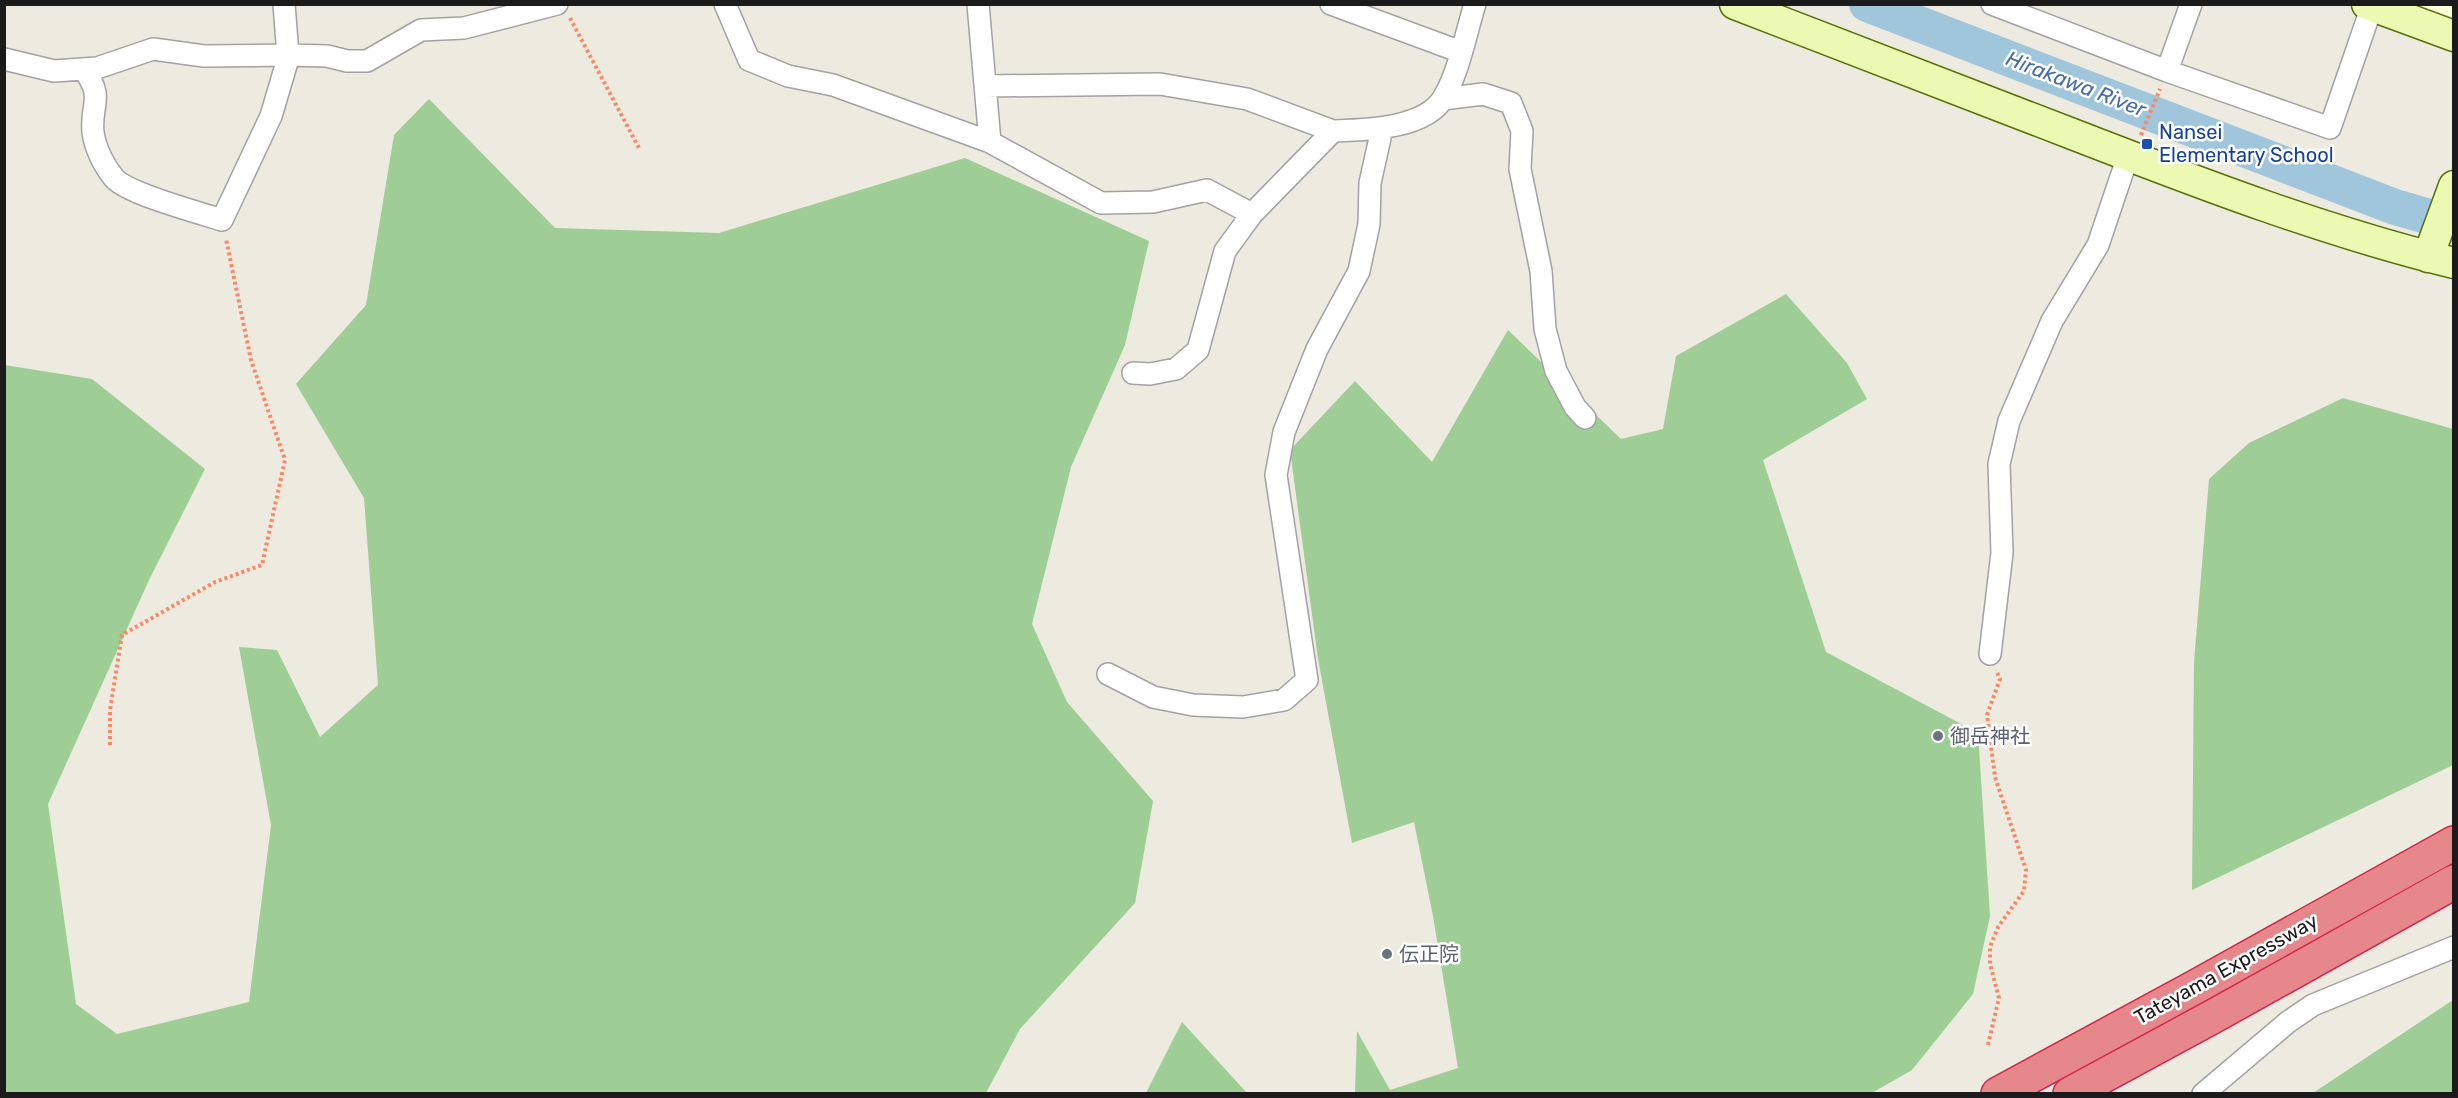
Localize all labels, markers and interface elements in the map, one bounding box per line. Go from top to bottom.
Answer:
water label: Hirakawa River [2003,45,2151,122]
place label: Nansei Elementary School [2159,120,2334,167]
marker: Nansei Elementary School [2140,137,2154,151]
place label: 御岳神社 [1950,724,2030,748]
marker: 御岳神社 [1931,729,1945,743]
street label: Tateyama Expressway [2130,909,2322,1029]
place label: 伝正院 [1399,942,1459,966]
marker: 伝正院 [1380,947,1394,961]

